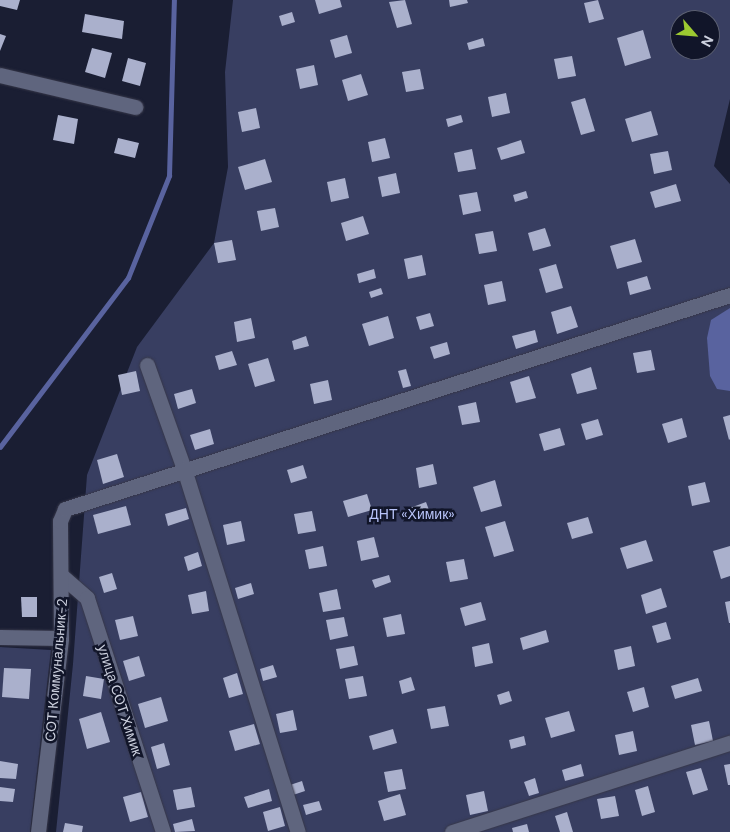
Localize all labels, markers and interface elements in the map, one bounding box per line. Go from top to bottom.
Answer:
north arrow [670,10,720,60]
text: N [697,33,718,50]
park label: ДНТ «Химик» [369,506,455,522]
street label: СОТ Коммунальник-2 [41,598,71,742]
street label: улица СОТ Химик [94,642,146,758]

